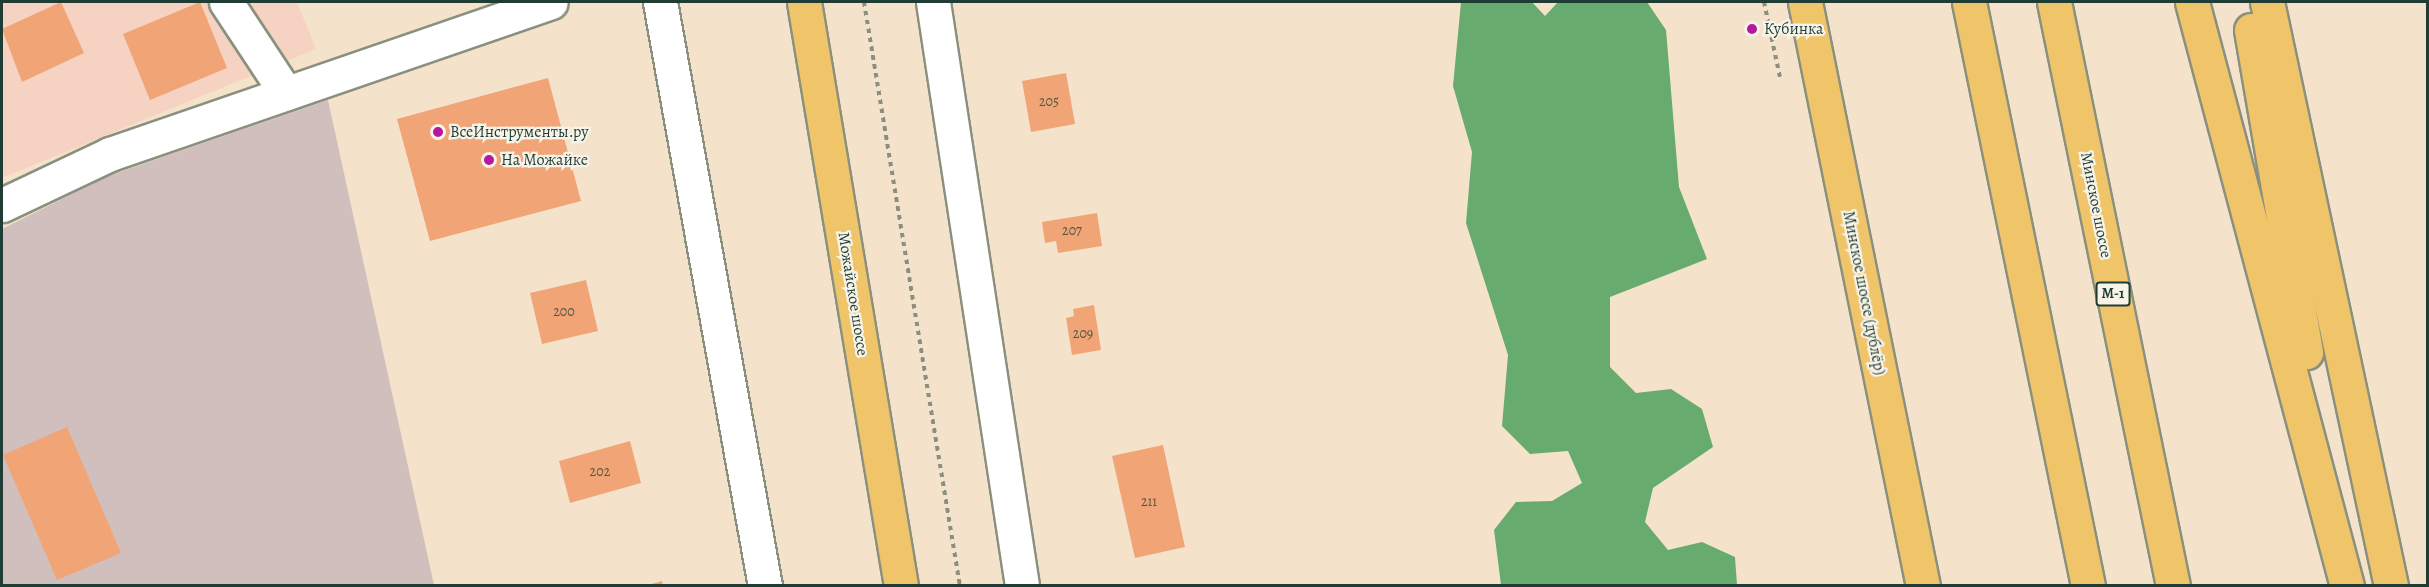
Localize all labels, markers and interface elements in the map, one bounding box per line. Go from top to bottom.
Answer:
place label: Кубинка [1764,19,1823,39]
marker: Кубинка [1745,22,1759,36]
house number: 205 [1039,94,1059,110]
place label: ВсеИнструменты.ру [450,122,588,142]
marker: ВсеИнструменты.ру [431,125,445,139]
place label: На Можайке [501,150,588,170]
street label: Минское шоссе [2076,150,2116,260]
marker: На Можайке [482,153,496,167]
street label: Минское шоссе (дублёр) [1839,209,1889,377]
house number: 207 [1062,223,1082,239]
street label: Можайское шоссе [834,231,872,357]
road number: М-1 [2095,282,2131,306]
house number: 200 [553,304,575,320]
house number: 209 [1073,326,1093,342]
house number: 202 [590,464,610,480]
house number: 211 [1141,494,1157,510]

